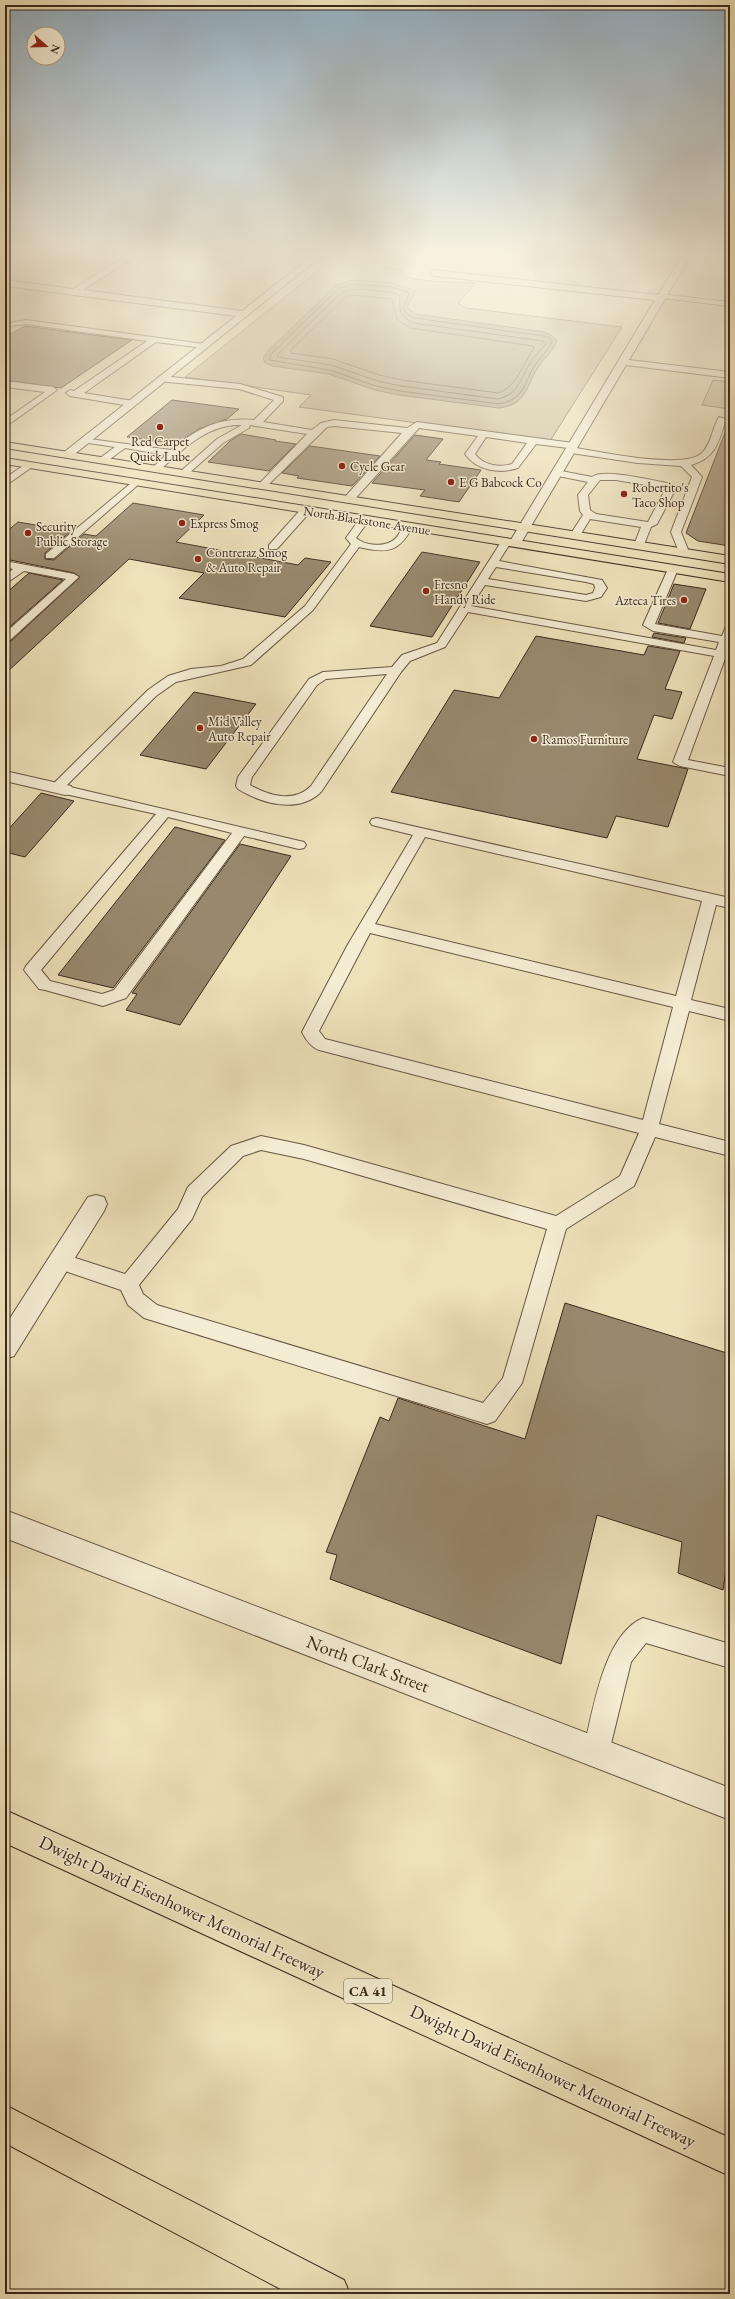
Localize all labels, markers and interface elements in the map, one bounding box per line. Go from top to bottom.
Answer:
north arrow [26,26,66,66]
text: N [47,43,63,56]
marker: Red Carpet Quick Lube [155,422,165,432]
place label: Red Carpet Quick Lube [130,433,190,465]
place label: Cycle Gear [350,458,405,475]
marker: Cycle Gear [337,461,347,471]
place label: E G Babcock Co [459,474,542,491]
marker: E G Babcock Co [446,477,456,487]
place label: Robertito's Taco Shop [632,479,688,511]
marker: Robertito's Taco Shop [619,489,629,499]
street label: North Blackstone Avenue [302,502,432,539]
place label: Express Smog [190,515,259,532]
place label: Security Public Storage [36,518,108,550]
marker: Express Smog [177,518,187,528]
marker: Security Public Storage [23,528,33,538]
place label: Contreraz Smog & Auto Repair [206,544,287,576]
marker: Contreraz Smog & Auto Repair [193,554,203,564]
place label: Fresno Handy Ride [434,576,496,608]
marker: Fresno Handy Ride [421,586,431,596]
place label: Azteca Tires [614,592,676,609]
marker: Azteca Tires [679,595,689,605]
place label: Mid Valley Auto Repair [207,713,271,745]
marker: Mid Valley Auto Repair [195,723,205,733]
place label: Ramos Furniture [542,731,628,748]
marker: Ramos Furniture [529,734,539,744]
street label: North Clark Street [304,1630,433,1698]
street label: Dwight David Eisenhower Memorial Freeway [36,1830,329,1983]
road number: CA 41 [344,1979,392,2003]
street label: Dwight David Eisenhower Memorial Freeway [407,1999,700,2152]

